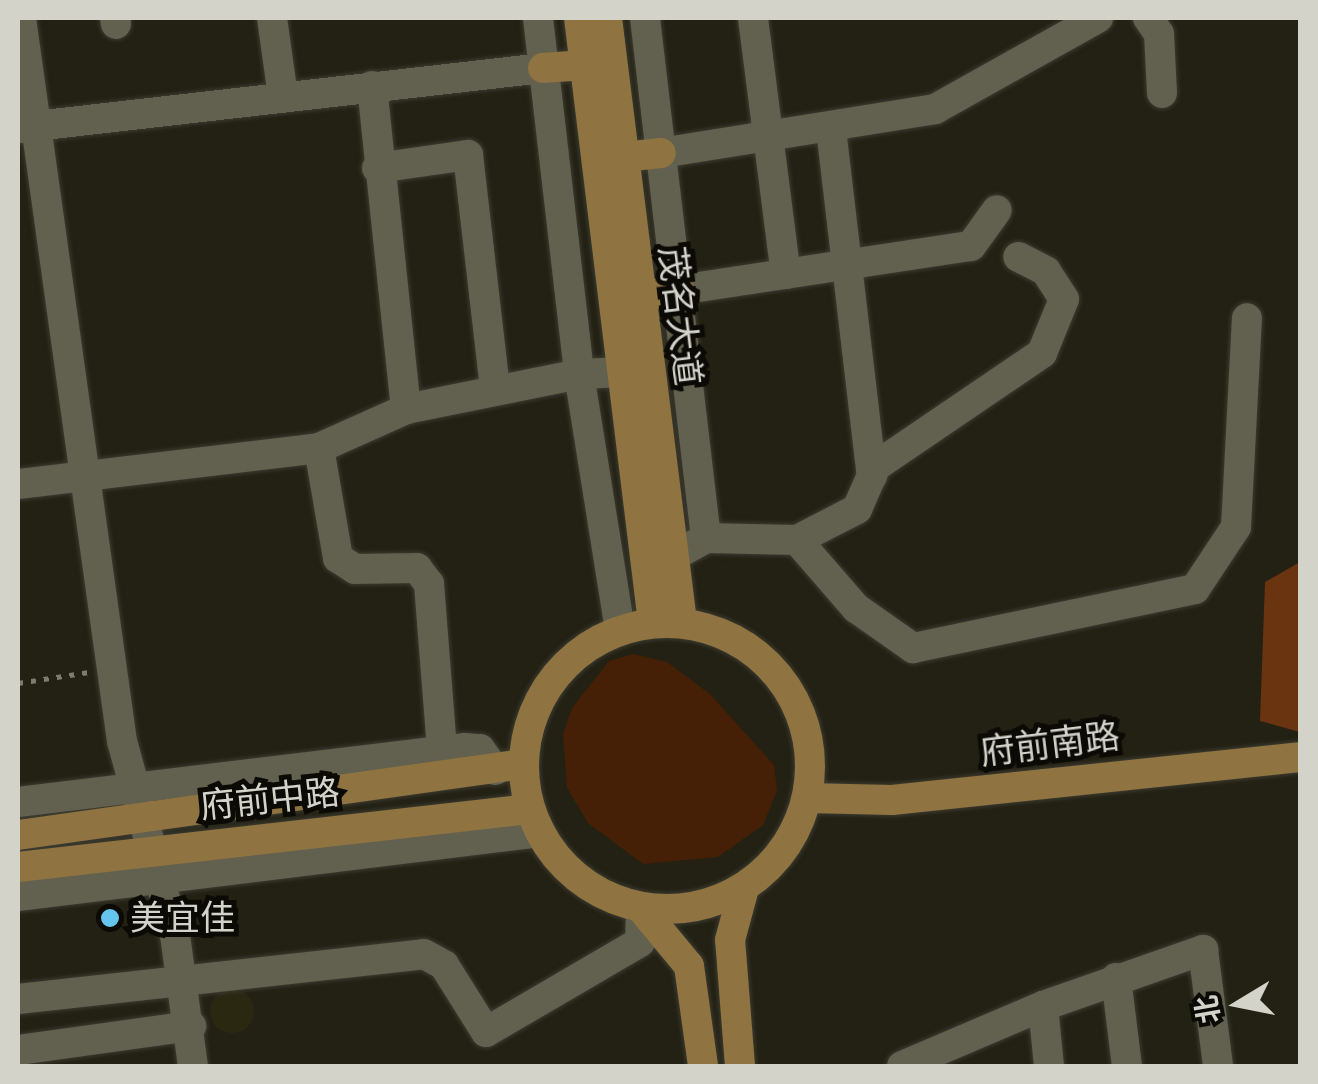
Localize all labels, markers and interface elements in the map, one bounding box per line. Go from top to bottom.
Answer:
street label: 茂名大道 [651,244,709,388]
street label: 府前南路 [978,715,1122,773]
street label: 府前中路 [198,771,342,827]
place label: 美宜佳 [130,897,235,939]
marker: 美宜佳 [99,907,121,929]
north arrow [1188,954,1288,1054]
text: 北 [1189,993,1227,1026]

